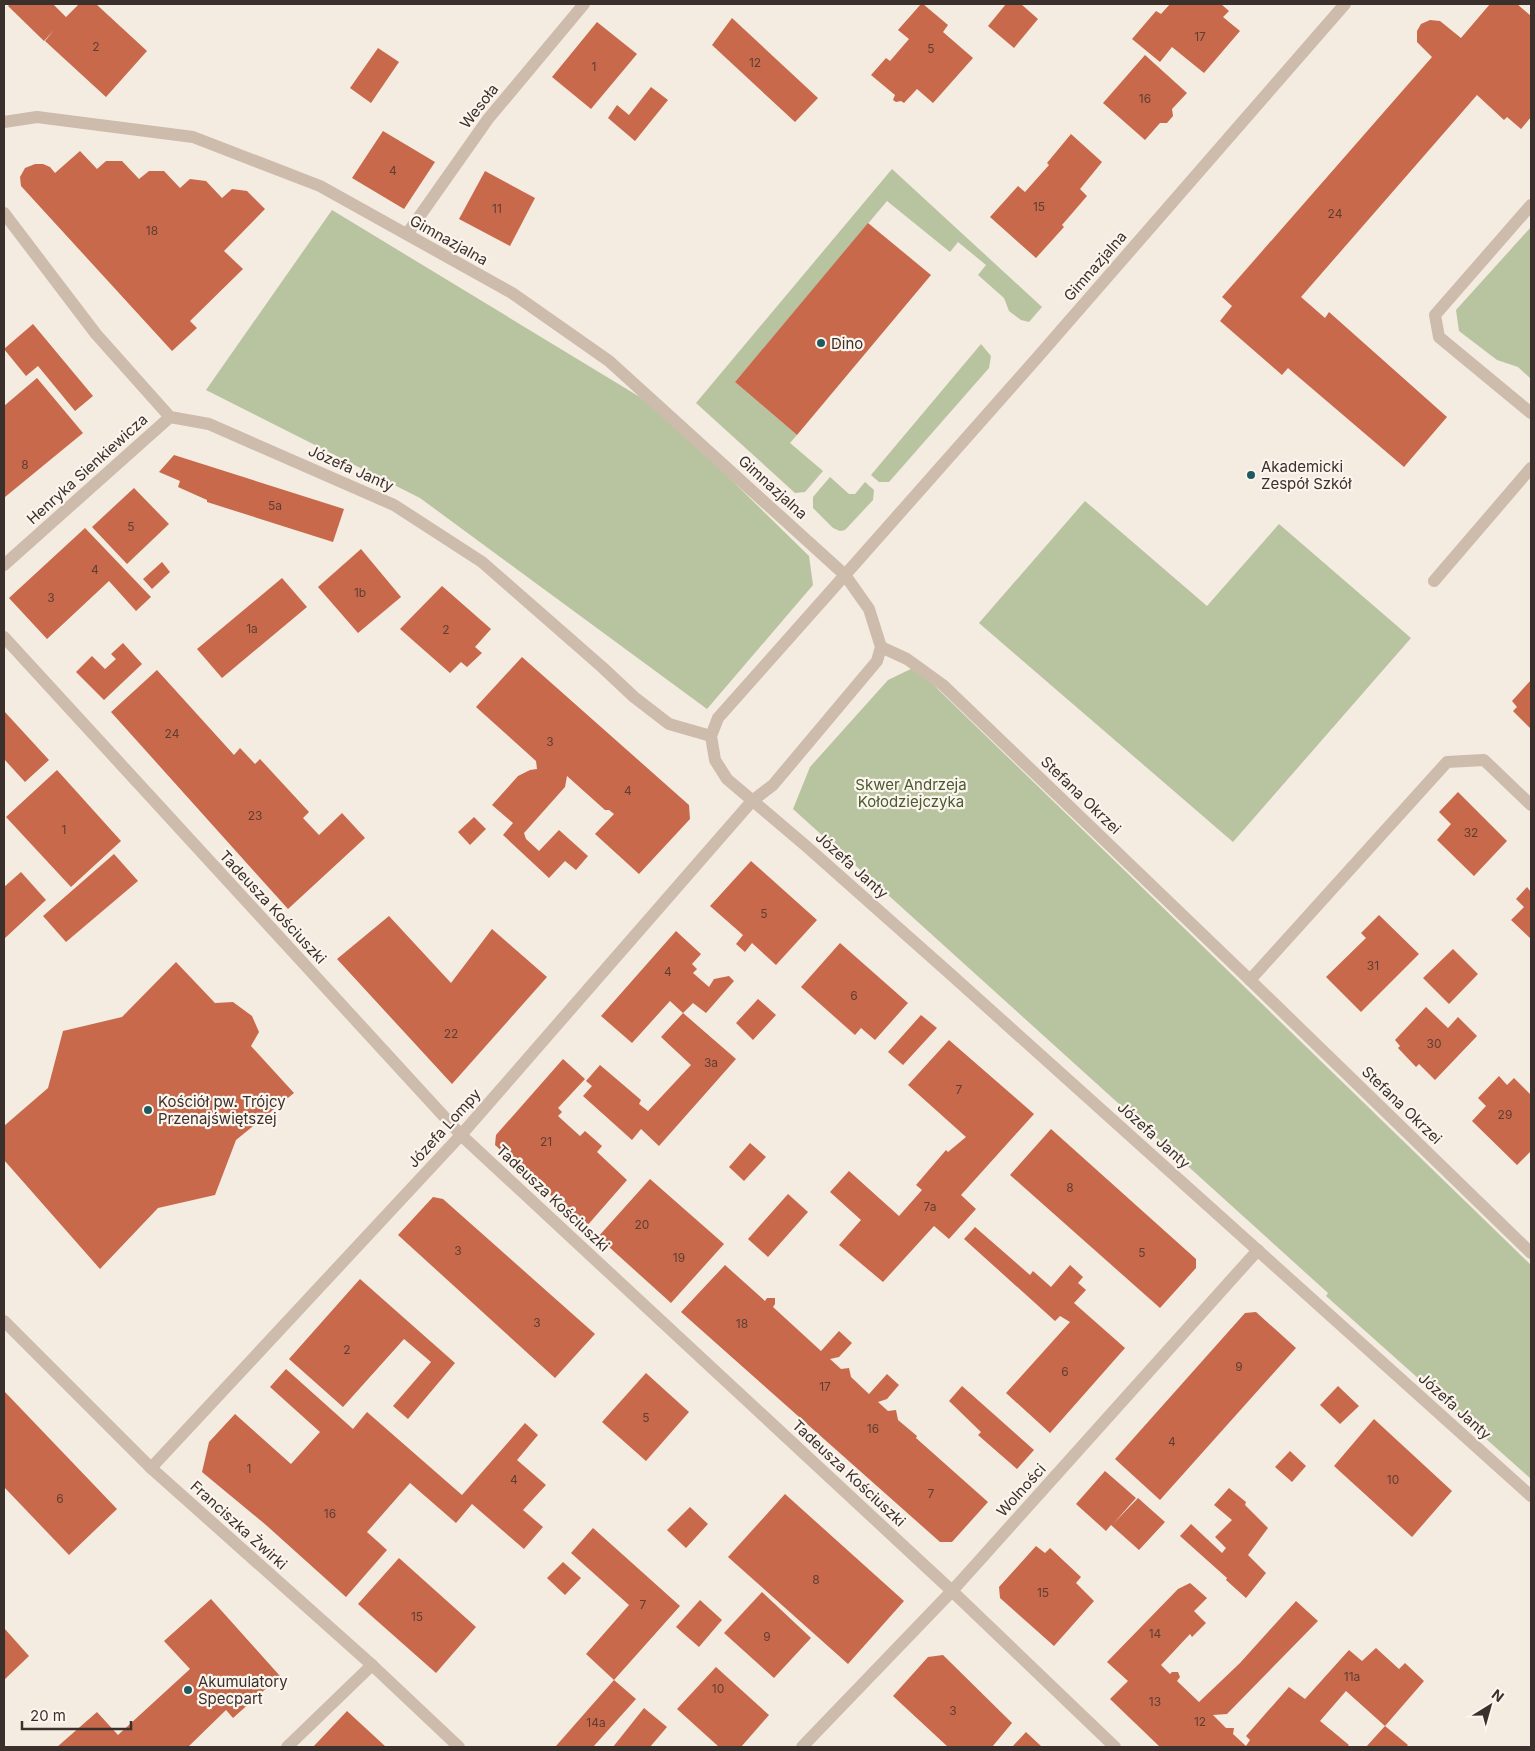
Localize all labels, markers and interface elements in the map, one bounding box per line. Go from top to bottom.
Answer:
house number: 17 [1194,29,1206,44]
house number: 2 [92,39,100,54]
house number: 5 [927,41,935,56]
house number: 12 [749,55,761,70]
house number: 1 [592,59,596,74]
street label: Wesoła [456,80,502,132]
house number: 16 [1139,91,1151,106]
house number: 4 [389,163,397,178]
house number: 15 [1033,199,1045,214]
house number: 11 [492,201,502,216]
house number: 24 [1328,206,1343,221]
street label: Gimnazjalna [407,211,491,269]
house number: 18 [146,223,158,238]
street label: Gimnazjalna [1059,227,1131,305]
place label: Dino [831,334,863,353]
marker: Dino [815,337,827,349]
street label: Henryka Sienkiewicza [23,410,151,528]
street label: Józefa Janty [305,441,397,496]
street label: Gimnazjalna [734,451,812,523]
house number: 8 [21,457,29,472]
place label: Akademicki Zespół Szkół [1261,457,1352,493]
marker: Akademicki Zespół Szkół [1245,469,1257,481]
house number: 5a [268,498,282,513]
house number: 5 [127,519,135,534]
house number: 4 [91,562,99,577]
house number: 1b [354,585,366,600]
house number: 3 [47,590,55,605]
house number: 1a [246,621,258,636]
house number: 2 [442,622,450,637]
house number: 24 [165,726,180,741]
house number: 3 [546,734,554,749]
street label: Stefana Okrzei [1037,752,1125,838]
park label: Skwer Andrzeja Kołodziejczyka [855,775,967,811]
house number: 4 [624,783,632,798]
house number: 23 [248,808,262,823]
house number: 1 [62,822,66,837]
house number: 32 [1464,825,1478,840]
street label: Józefa Janty [812,827,893,903]
street label: Tadeusza Kościuszki [216,846,330,968]
house number: 5 [760,906,768,921]
house number: 31 [1367,958,1379,973]
house number: 4 [664,964,672,979]
house number: 6 [850,988,858,1003]
house number: 22 [444,1026,458,1041]
house number: 30 [1427,1036,1441,1051]
house number: 3a [704,1055,718,1070]
street label: Stefana Okrzei [1358,1062,1446,1148]
house number: 7 [956,1082,963,1097]
street label: Józefa Lompy [403,1084,485,1172]
place label: Kościół pw. Trójcy Przenajświętszej [158,1092,286,1128]
street label: Józefa Janty [1114,1097,1195,1173]
marker: Kościół pw. Trójcy Przenajświętszej [142,1104,154,1116]
house number: 29 [1498,1107,1512,1122]
house number: 21 [540,1134,552,1149]
street label: Tadeusza Kościuszki [492,1141,614,1255]
house number: 8 [1066,1180,1074,1195]
house number: 7a [924,1199,936,1214]
house number: 20 [635,1217,649,1232]
house number: 3 [454,1243,462,1258]
house number: 5 [1138,1245,1146,1260]
house number: 19 [673,1250,685,1265]
house number: 3 [533,1315,541,1330]
house number: 18 [736,1316,748,1331]
house number: 2 [343,1342,351,1357]
house number: 9 [1235,1359,1243,1374]
house number: 6 [1061,1364,1069,1379]
street label: Józefa Janty [1415,1368,1496,1444]
house number: 17 [819,1379,831,1394]
house number: 5 [642,1410,650,1425]
street label: Tadeusza Kościuszki [788,1416,910,1530]
house number: 16 [867,1421,879,1436]
house number: 4 [1168,1434,1176,1449]
street label: Wolności [992,1460,1050,1520]
house number: 1 [247,1461,251,1476]
house number: 4 [510,1472,518,1487]
house number: 10 [1387,1472,1399,1487]
street label: Franciszka Żwirki [187,1477,291,1573]
house number: 7 [928,1486,935,1501]
house number: 6 [56,1491,64,1506]
house number: 16 [324,1506,336,1521]
house number: 8 [812,1572,820,1587]
house number: 15 [1037,1585,1049,1600]
house number: 7 [640,1597,647,1612]
house number: 15 [411,1609,423,1624]
house number: 14 [1149,1626,1162,1641]
house number: 9 [763,1629,771,1644]
house number: 11a [1344,1669,1360,1684]
place label: Akumulatory Specpart [198,1672,288,1708]
house number: 10 [712,1681,724,1696]
north arrow [1465,1681,1515,1731]
marker: Akumulatory Specpart [182,1684,194,1696]
text: N [1489,1685,1508,1705]
house number: 13 [1149,1694,1161,1709]
scale bar [22,1698,131,1730]
house number: 3 [949,1703,957,1718]
text: 20 m [30,1706,66,1725]
house number: 12 [1194,1714,1206,1729]
house number: 14a [586,1715,606,1730]

